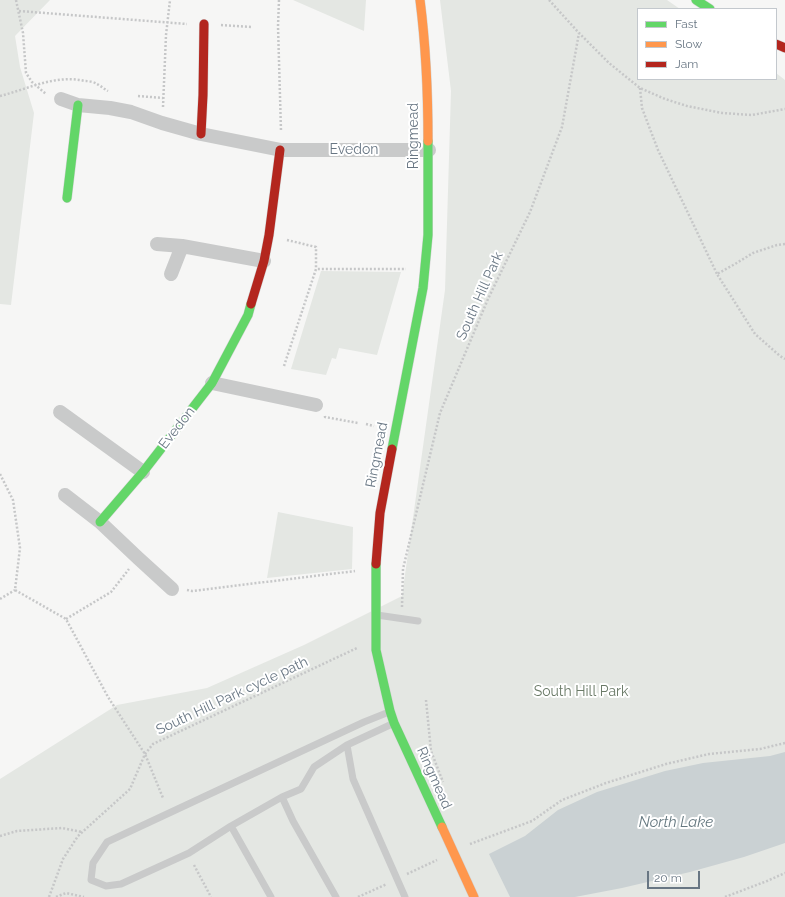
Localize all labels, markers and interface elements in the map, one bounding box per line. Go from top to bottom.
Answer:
legend [637,8,777,80]
text: Fast [675,17,698,31]
text: Slow [675,37,702,51]
text: Jam [675,57,698,71]
street label: Ringmead [406,103,422,169]
street label: Evedon [330,142,378,158]
street label: South Hill Park [453,249,507,343]
street label: Evedon [155,404,199,452]
street label: Ringmead [362,421,392,489]
street label: South Hill Park cycle path [153,653,311,739]
park label: South Hill Park [534,684,628,700]
street label: Ringmead [413,744,455,812]
water label: North Lake [639,813,713,831]
scale bar [649,863,702,889]
text: 20 m [654,871,682,885]

